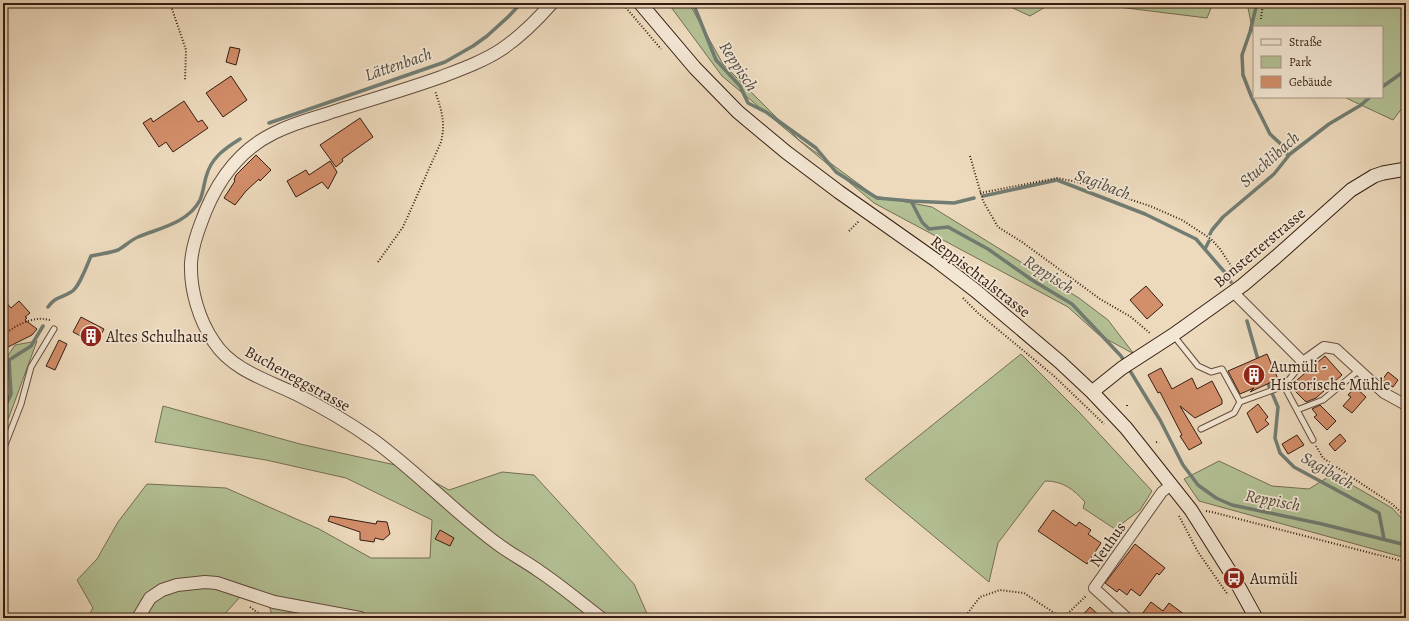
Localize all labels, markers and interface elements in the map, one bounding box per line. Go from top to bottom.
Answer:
legend [1253,26,1383,98]
text: Straße [1289,34,1322,50]
water label: Reppisch [714,37,763,96]
water label: Lättenbach [361,42,435,87]
text: Park [1289,54,1312,70]
text: Gebäude [1289,74,1332,90]
water label: Stucklibach [1234,126,1304,193]
water label: Sagibach [1072,163,1134,206]
street label: Bonstetterstrasse [1209,203,1310,293]
street label: Reppischtalstrasse [926,231,1035,323]
water label: Reppisch [1019,250,1078,299]
building icon: Altes Schulhaus [78,323,104,349]
place label: Altes Schulhaus [105,326,208,348]
street label: Bucheneggstrasse [241,341,354,417]
place label: Aumüli - Historische Mühle [1269,356,1390,396]
building icon: Aumüli - Historische Mühle [1241,362,1267,388]
water label: Sagibach [1297,446,1359,495]
water label: Reppisch [1243,484,1302,517]
street label: Neuhus [1084,518,1131,572]
bus stop icon: Aumüli [1221,565,1247,591]
place label: Aumüli [1249,568,1298,590]

